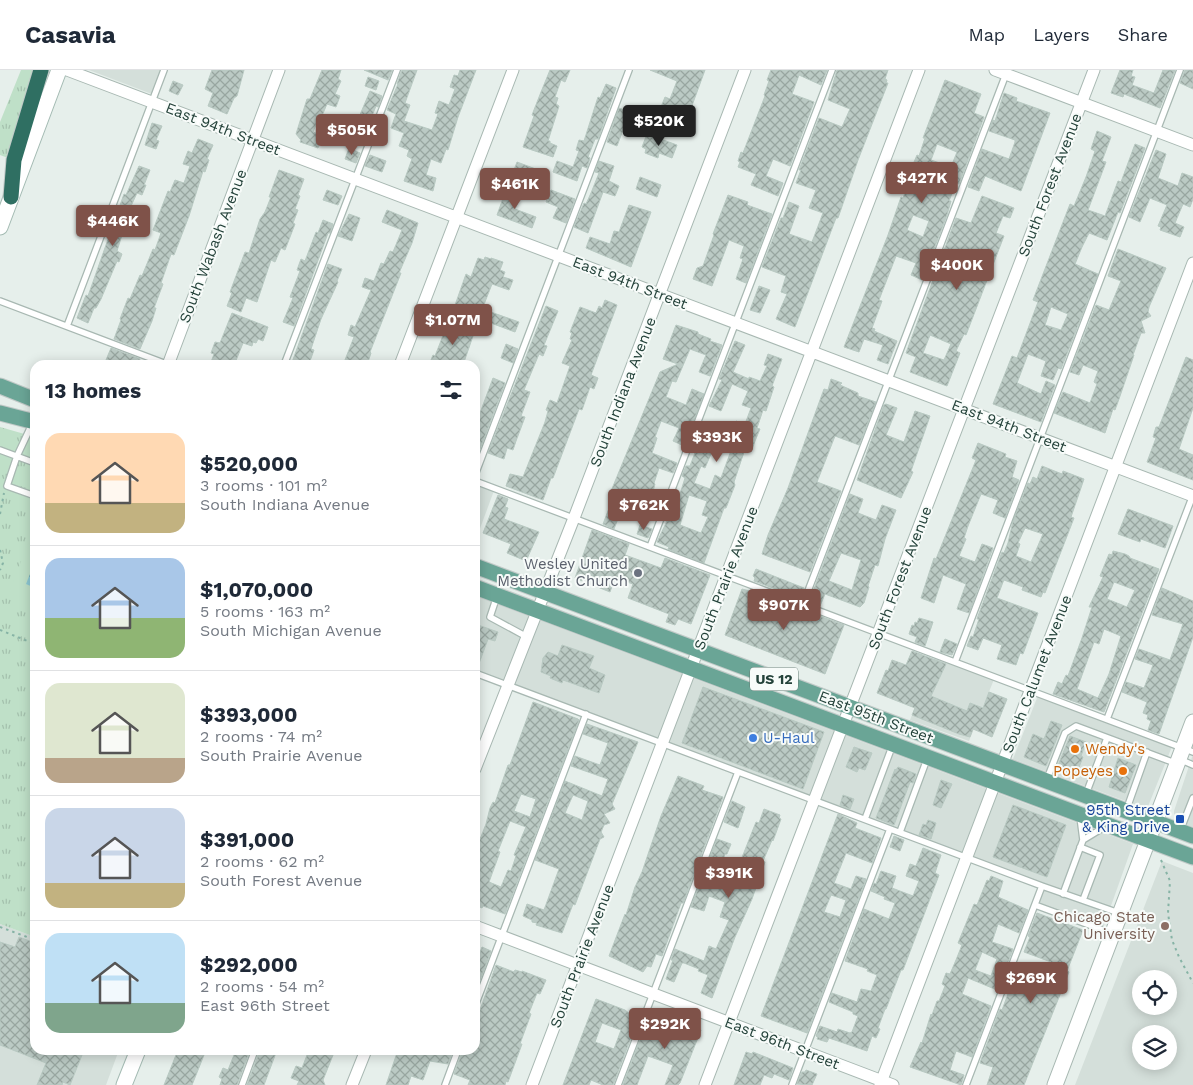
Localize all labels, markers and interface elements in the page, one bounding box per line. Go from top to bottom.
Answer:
text: Casavia [25,21,116,49]
text: Map [968,24,1005,45]
text: Layers [1033,24,1090,45]
text: Share [1118,24,1168,45]
street label: East 94th Street [163,99,284,159]
pin: $520K [624,104,694,147]
text: $520K [634,111,684,130]
street label: South Forest Avenue [1014,111,1086,259]
pin: $505K [317,114,387,156]
text: $505K [327,120,377,139]
pin: $427K [887,162,957,204]
street label: South Wabash Avenue [175,167,251,325]
pin: $461K [480,168,550,210]
text: $427K [897,168,947,187]
text: $461K [491,174,539,193]
pin: $446K [78,204,148,247]
text: $446K [87,211,139,230]
pin: $400K [922,248,992,291]
street label: East 94th Street [570,253,691,313]
text: $400K [931,255,983,274]
pin: $1.07M [412,304,494,346]
text: $1.07M [425,310,481,329]
street label: South Indiana Avenue [586,315,660,469]
icon: filters [437,376,465,404]
text: 13 homes [45,378,141,403]
street label: East 94th Street [949,396,1070,456]
pin: $393K [682,420,752,463]
text: $393K [692,427,742,446]
text: $520,000 [200,451,298,476]
icon: home [85,453,145,513]
text: 3 rooms · 101 m² [200,476,327,495]
pin: $762K [609,488,679,531]
text: South Indiana Avenue [200,495,370,514]
text: $762K [619,495,669,514]
street label: South Prairie Avenue [690,504,762,652]
street label: South Forest Avenue [864,504,936,652]
place label: Wesley United Methodist Church [497,555,628,590]
marker: Wesley United Methodist Church [632,567,644,579]
text: $1,070,000 [200,577,313,602]
icon: home [85,578,145,638]
pin: $907K [749,588,819,631]
street label: South Calumet Avenue [999,592,1075,756]
text: $907K [759,595,809,614]
text: 5 rooms · 163 m² [200,602,330,621]
text: South Michigan Avenue [200,621,382,640]
road number: US 12 [750,668,798,690]
street label: East 95th Street [816,687,936,747]
text: $393,000 [200,702,298,727]
icon: home [85,703,145,763]
text: 2 rooms · 74 m² [200,727,322,746]
place label: U-Haul [763,729,815,747]
marker: U-Haul [747,732,759,744]
place label: Wendy's [1085,740,1145,758]
marker: Wendy's [1069,743,1081,755]
text: South Prairie Avenue [200,746,363,765]
place label: Popeyes [1053,762,1113,780]
marker: Popeyes [1117,765,1129,777]
place label: 95th Street & King Drive [1082,801,1171,836]
marker: 95th Street & King Drive [1174,813,1186,825]
text: $391,000 [200,827,294,852]
icon: home [85,828,145,888]
text: 2 rooms · 62 m² [200,852,324,871]
pin: $391K [694,856,764,899]
text: $391K [705,863,753,882]
text: South Forest Avenue [200,871,362,890]
street label: South Prairie Avenue [546,882,618,1030]
place label: Chicago State University [1053,908,1155,943]
marker: Chicago State University [1159,920,1171,932]
text: $292,000 [200,952,298,977]
icon: home [85,953,145,1013]
pin: $269K [996,962,1066,1004]
text: $269K [1006,968,1056,987]
map controls [1132,970,1177,1070]
button: locate [1132,970,1177,1015]
text: 2 rooms · 54 m² [200,977,324,996]
text: East 96th Street [200,996,330,1015]
pin: $292K [630,1008,700,1050]
street label: East 96th Street [722,1013,843,1073]
text: $292K [640,1014,690,1033]
button: layers [1132,1025,1177,1070]

